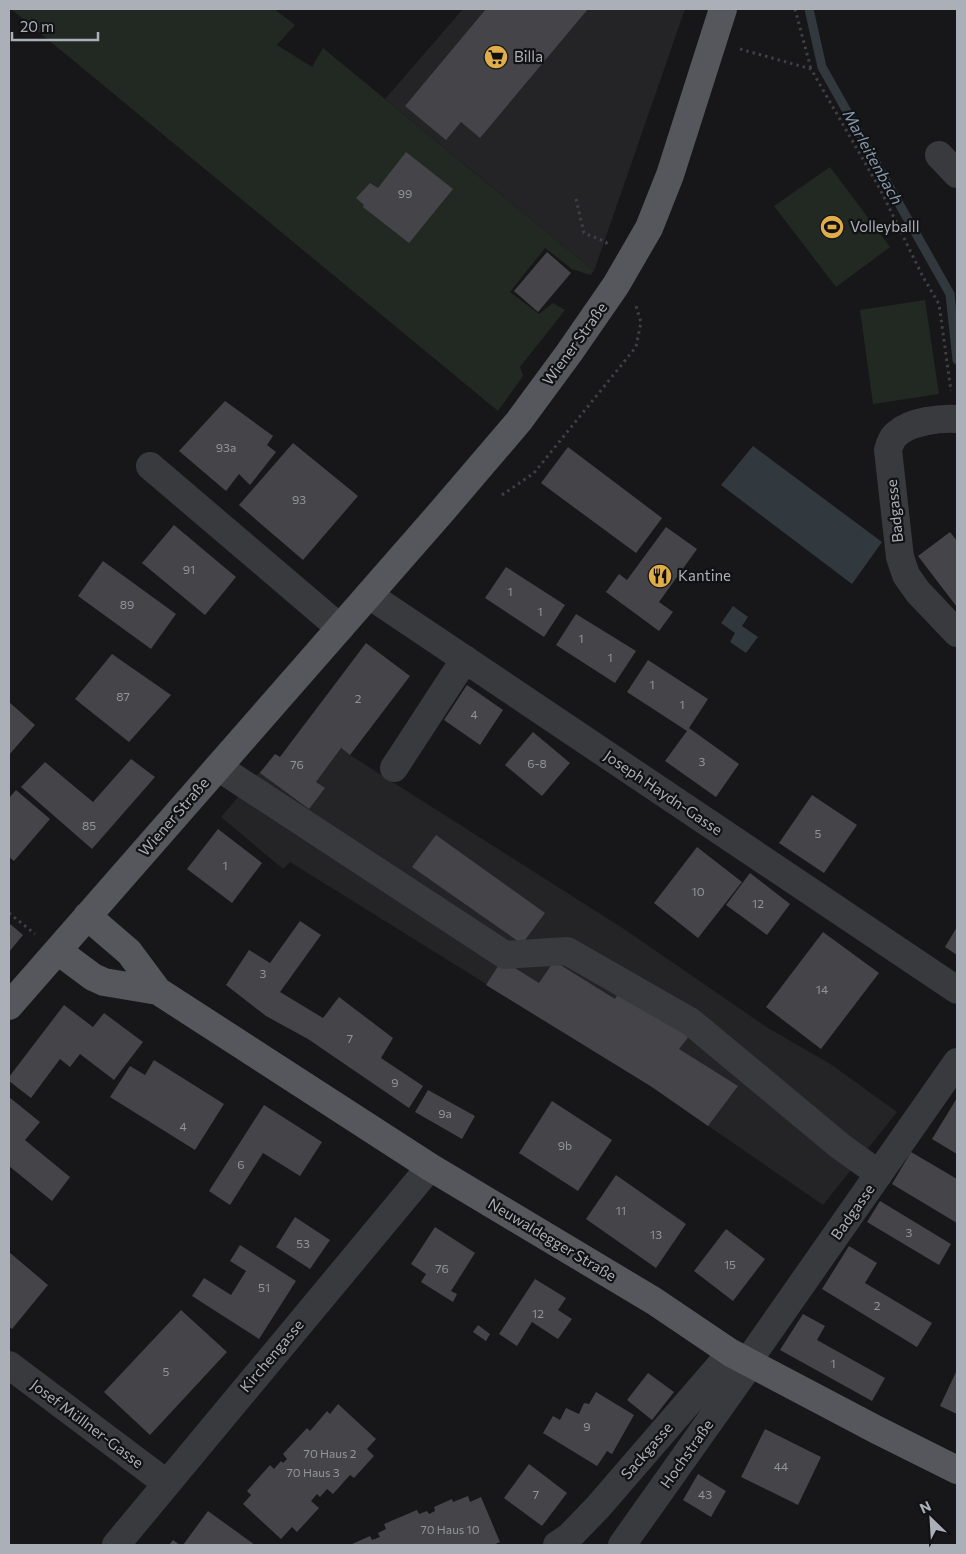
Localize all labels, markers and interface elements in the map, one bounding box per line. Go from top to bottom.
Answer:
scale bar [12,10,99,42]
text: 20 m [20,17,54,35]
supermarket icon: Billa [483,44,509,70]
place label: Billa [514,47,543,65]
water label: Marleitenbach [840,106,907,207]
house number: 99 [398,186,412,200]
sports icon: Volleyballl [819,214,845,240]
place label: Volleyballl [850,217,919,235]
street label: Wiener Straße [538,298,610,388]
house number: 93a [216,440,236,454]
street label: Badgasse [882,478,906,544]
house number: 93 [292,492,306,506]
house number: 91 [183,562,195,576]
restaurant icon: Kantine [647,563,673,589]
place label: Kantine [678,566,731,584]
house number: 1 [507,584,513,598]
house number: 89 [120,597,134,611]
house number: 1 [537,604,543,618]
house number: 1 [578,631,584,645]
house number: 1 [607,650,613,664]
house number: 1 [649,677,655,691]
house number: 87 [116,689,130,703]
house number: 2 [355,691,362,705]
house number: 1 [679,697,685,711]
house number: 4 [470,707,478,721]
street label: Joseph Haydn-Gasse [601,746,726,838]
house number: 3 [699,754,706,768]
house number: 6-8 [527,756,547,770]
house number: 76 [290,757,304,771]
street label: Wiener Straße [134,773,212,859]
house number: 85 [82,818,96,832]
house number: 5 [815,826,822,840]
house number: 1 [222,858,228,872]
house number: 10 [692,884,705,898]
house number: 12 [752,896,764,910]
house number: 3 [260,966,267,980]
house number: 14 [816,982,828,996]
house number: 7 [347,1031,353,1045]
house number: 9 [391,1075,399,1089]
house number: 9a [438,1106,452,1120]
house number: 4 [179,1119,187,1133]
house number: 9b [558,1138,572,1152]
house number: 6 [237,1157,245,1171]
street label: Badgasse [827,1180,878,1243]
street label: Neuwaldegger Straße [485,1194,620,1285]
house number: 11 [616,1203,626,1217]
house number: 3 [906,1225,913,1239]
house number: 13 [650,1227,662,1241]
house number: 53 [296,1236,310,1250]
house number: 15 [724,1257,736,1271]
house number: 76 [435,1261,449,1275]
house number: 51 [258,1280,270,1294]
house number: 2 [874,1298,881,1312]
house number: 12 [532,1306,544,1320]
street label: Kirchengasse [236,1315,307,1395]
house number: 1 [830,1356,836,1370]
house number: 5 [163,1364,170,1378]
street label: Josef Müllner-Gasse [28,1375,147,1471]
street label: Hochstraße [656,1415,716,1491]
street label: Sackgasse [617,1418,676,1483]
house number: 9 [583,1419,591,1433]
house number: 70 Haus 2 [304,1446,357,1460]
house number: 44 [774,1459,788,1473]
house number: 70 Haus 3 [286,1465,340,1479]
house number: 7 [533,1487,539,1501]
house number: 43 [698,1487,712,1501]
north arrow [906,1494,956,1544]
text: N [917,1497,934,1517]
house number: 70 Haus 10 [420,1522,480,1536]

